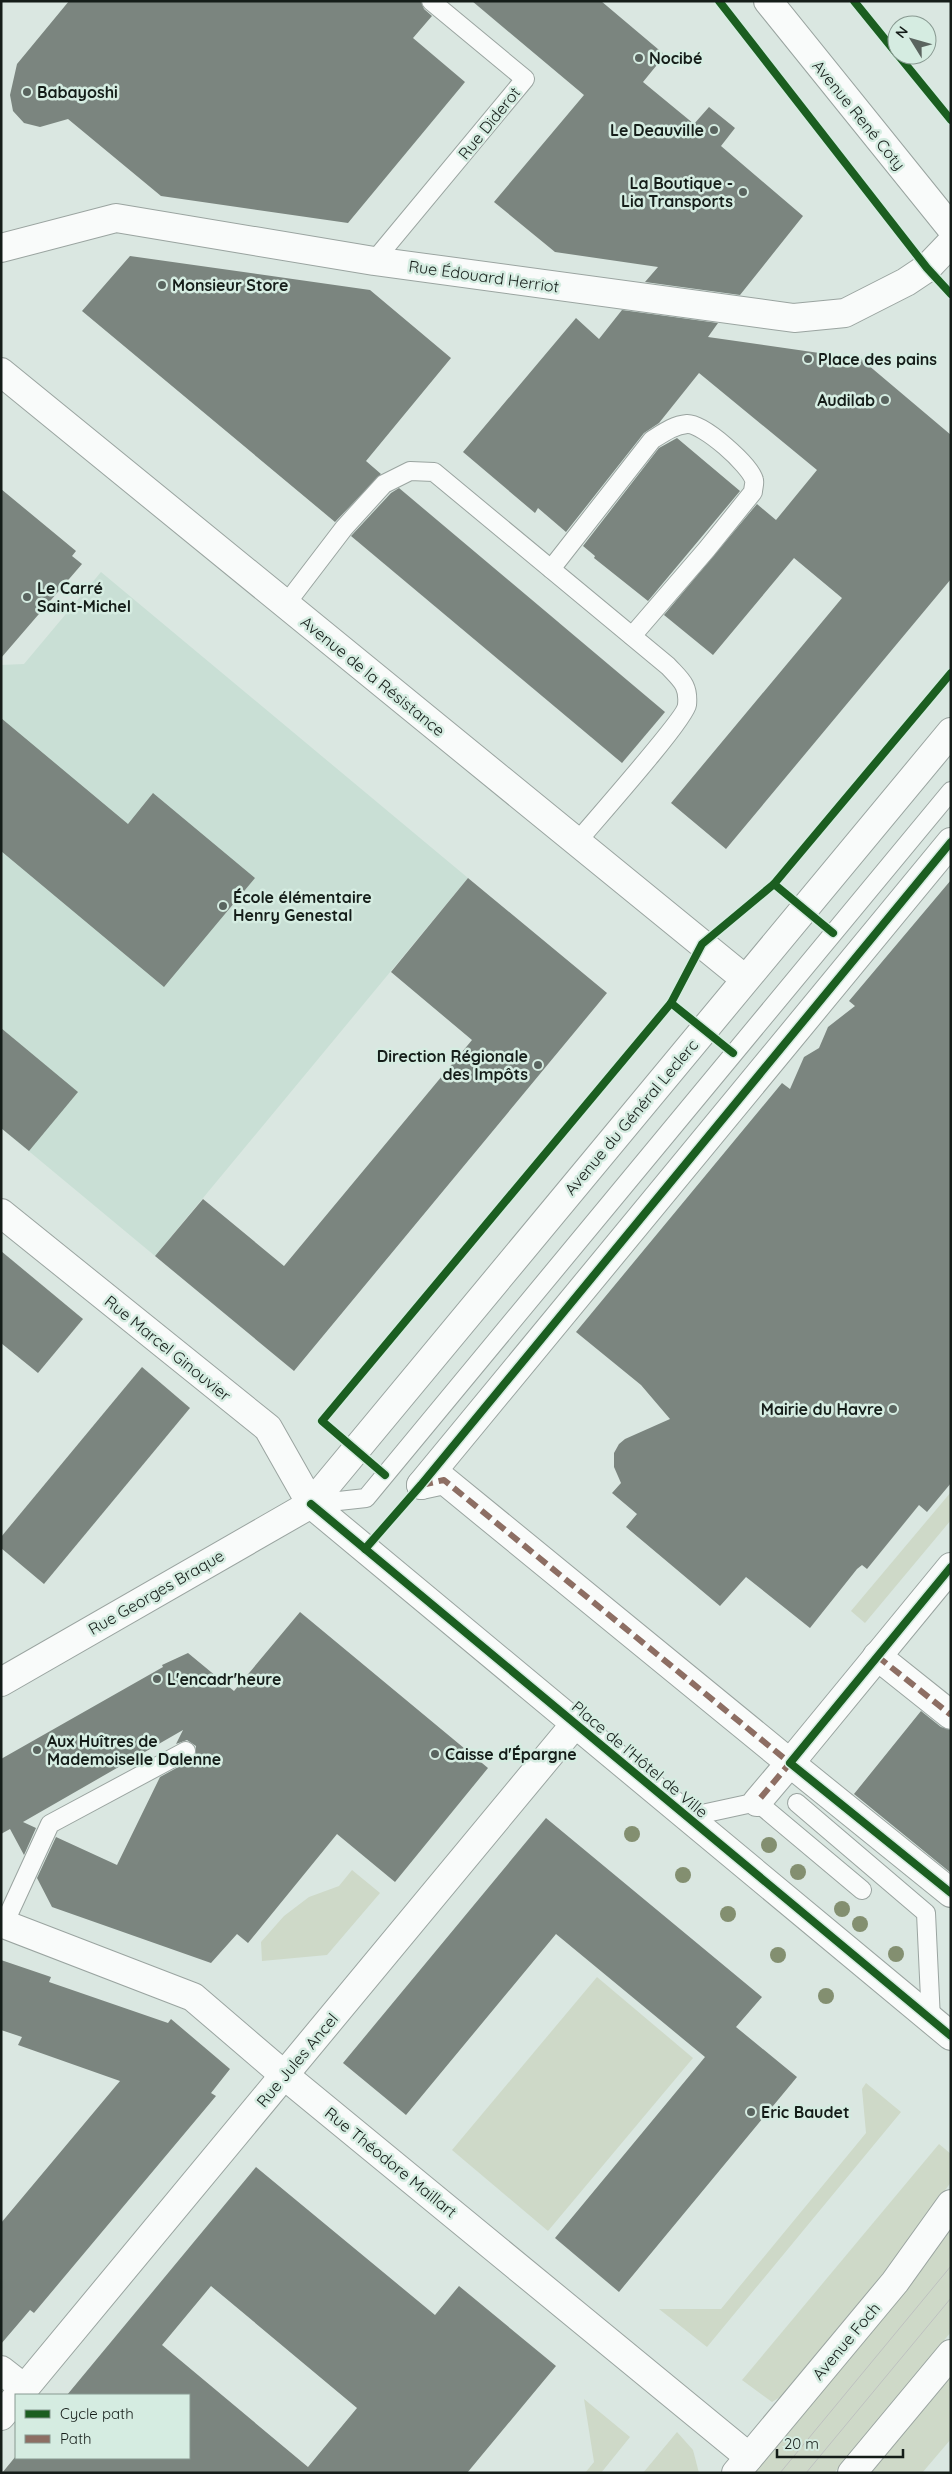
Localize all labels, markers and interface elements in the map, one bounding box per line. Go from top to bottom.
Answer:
north arrow [887,15,937,65]
text: N [891,23,912,42]
place label: Nocibé [649,48,702,68]
marker: Nocibé [633,52,645,64]
street label: Avenue René Coty [808,56,910,174]
place label: Babayoshi [37,82,118,102]
street label: Rue Diderot [454,83,524,163]
marker: Babayoshi [21,86,33,98]
place label: Le Deauville [610,120,704,140]
marker: Le Deauville [708,124,720,136]
place label: La Boutique - Lia Transports [621,173,733,211]
marker: La Boutique - Lia Transports [737,186,749,198]
street label: Rue Édouard Herriot [408,256,560,296]
place label: Monsieur Store [172,275,288,295]
marker: Monsieur Store [156,279,168,291]
place label: Place des pains [818,349,937,369]
marker: Place des pains [802,353,814,365]
place label: Audilab [817,390,875,410]
marker: Audilab [879,394,891,406]
place label: Le Carré Saint-Michel [37,578,131,616]
marker: Le Carré Saint-Michel [21,591,33,603]
street label: Avenue de la Résistance [297,612,449,740]
place label: École élémentaire Henry Genestal [233,887,372,925]
marker: École élémentaire Henry Genestal [217,900,229,912]
street label: Avenue du Général Leclerc [560,1035,702,1199]
place label: Direction Régionale des Impôts [377,1046,528,1084]
marker: Direction Régionale des Impôts [532,1059,544,1071]
street label: Rue Marcel Ginouvier [101,1291,235,1405]
place label: Mairie du Havre [761,1399,883,1419]
marker: Mairie du Havre [887,1403,899,1415]
street label: Rue Georges Braque [85,1545,227,1639]
place label: L'encadr'heure [167,1669,281,1689]
marker: L'encadr'heure [151,1673,163,1685]
street label: Place de l'Hôtel de Ville [568,1696,712,1822]
place label: Aux Huîtres de Mademoiselle Dalenne [47,1731,221,1769]
marker: Aux Huîtres de Mademoiselle Dalenne [31,1744,43,1756]
place label: Caisse d'Épargne [445,1744,577,1764]
marker: Caisse d'Épargne [429,1748,441,1760]
street label: Rue Jules Ancel [252,2009,342,2111]
place label: Eric Baudet [761,2102,849,2122]
street label: Rue Théodore Maillart [321,2103,461,2221]
marker: Eric Baudet [745,2106,757,2118]
street label: Avenue Foch [808,2298,884,2384]
legend [15,2394,190,2459]
text: Cycle path [60,2404,134,2423]
scale bar [777,2426,903,2458]
text: Path [60,2429,92,2448]
text: 20 m [784,2434,819,2453]

